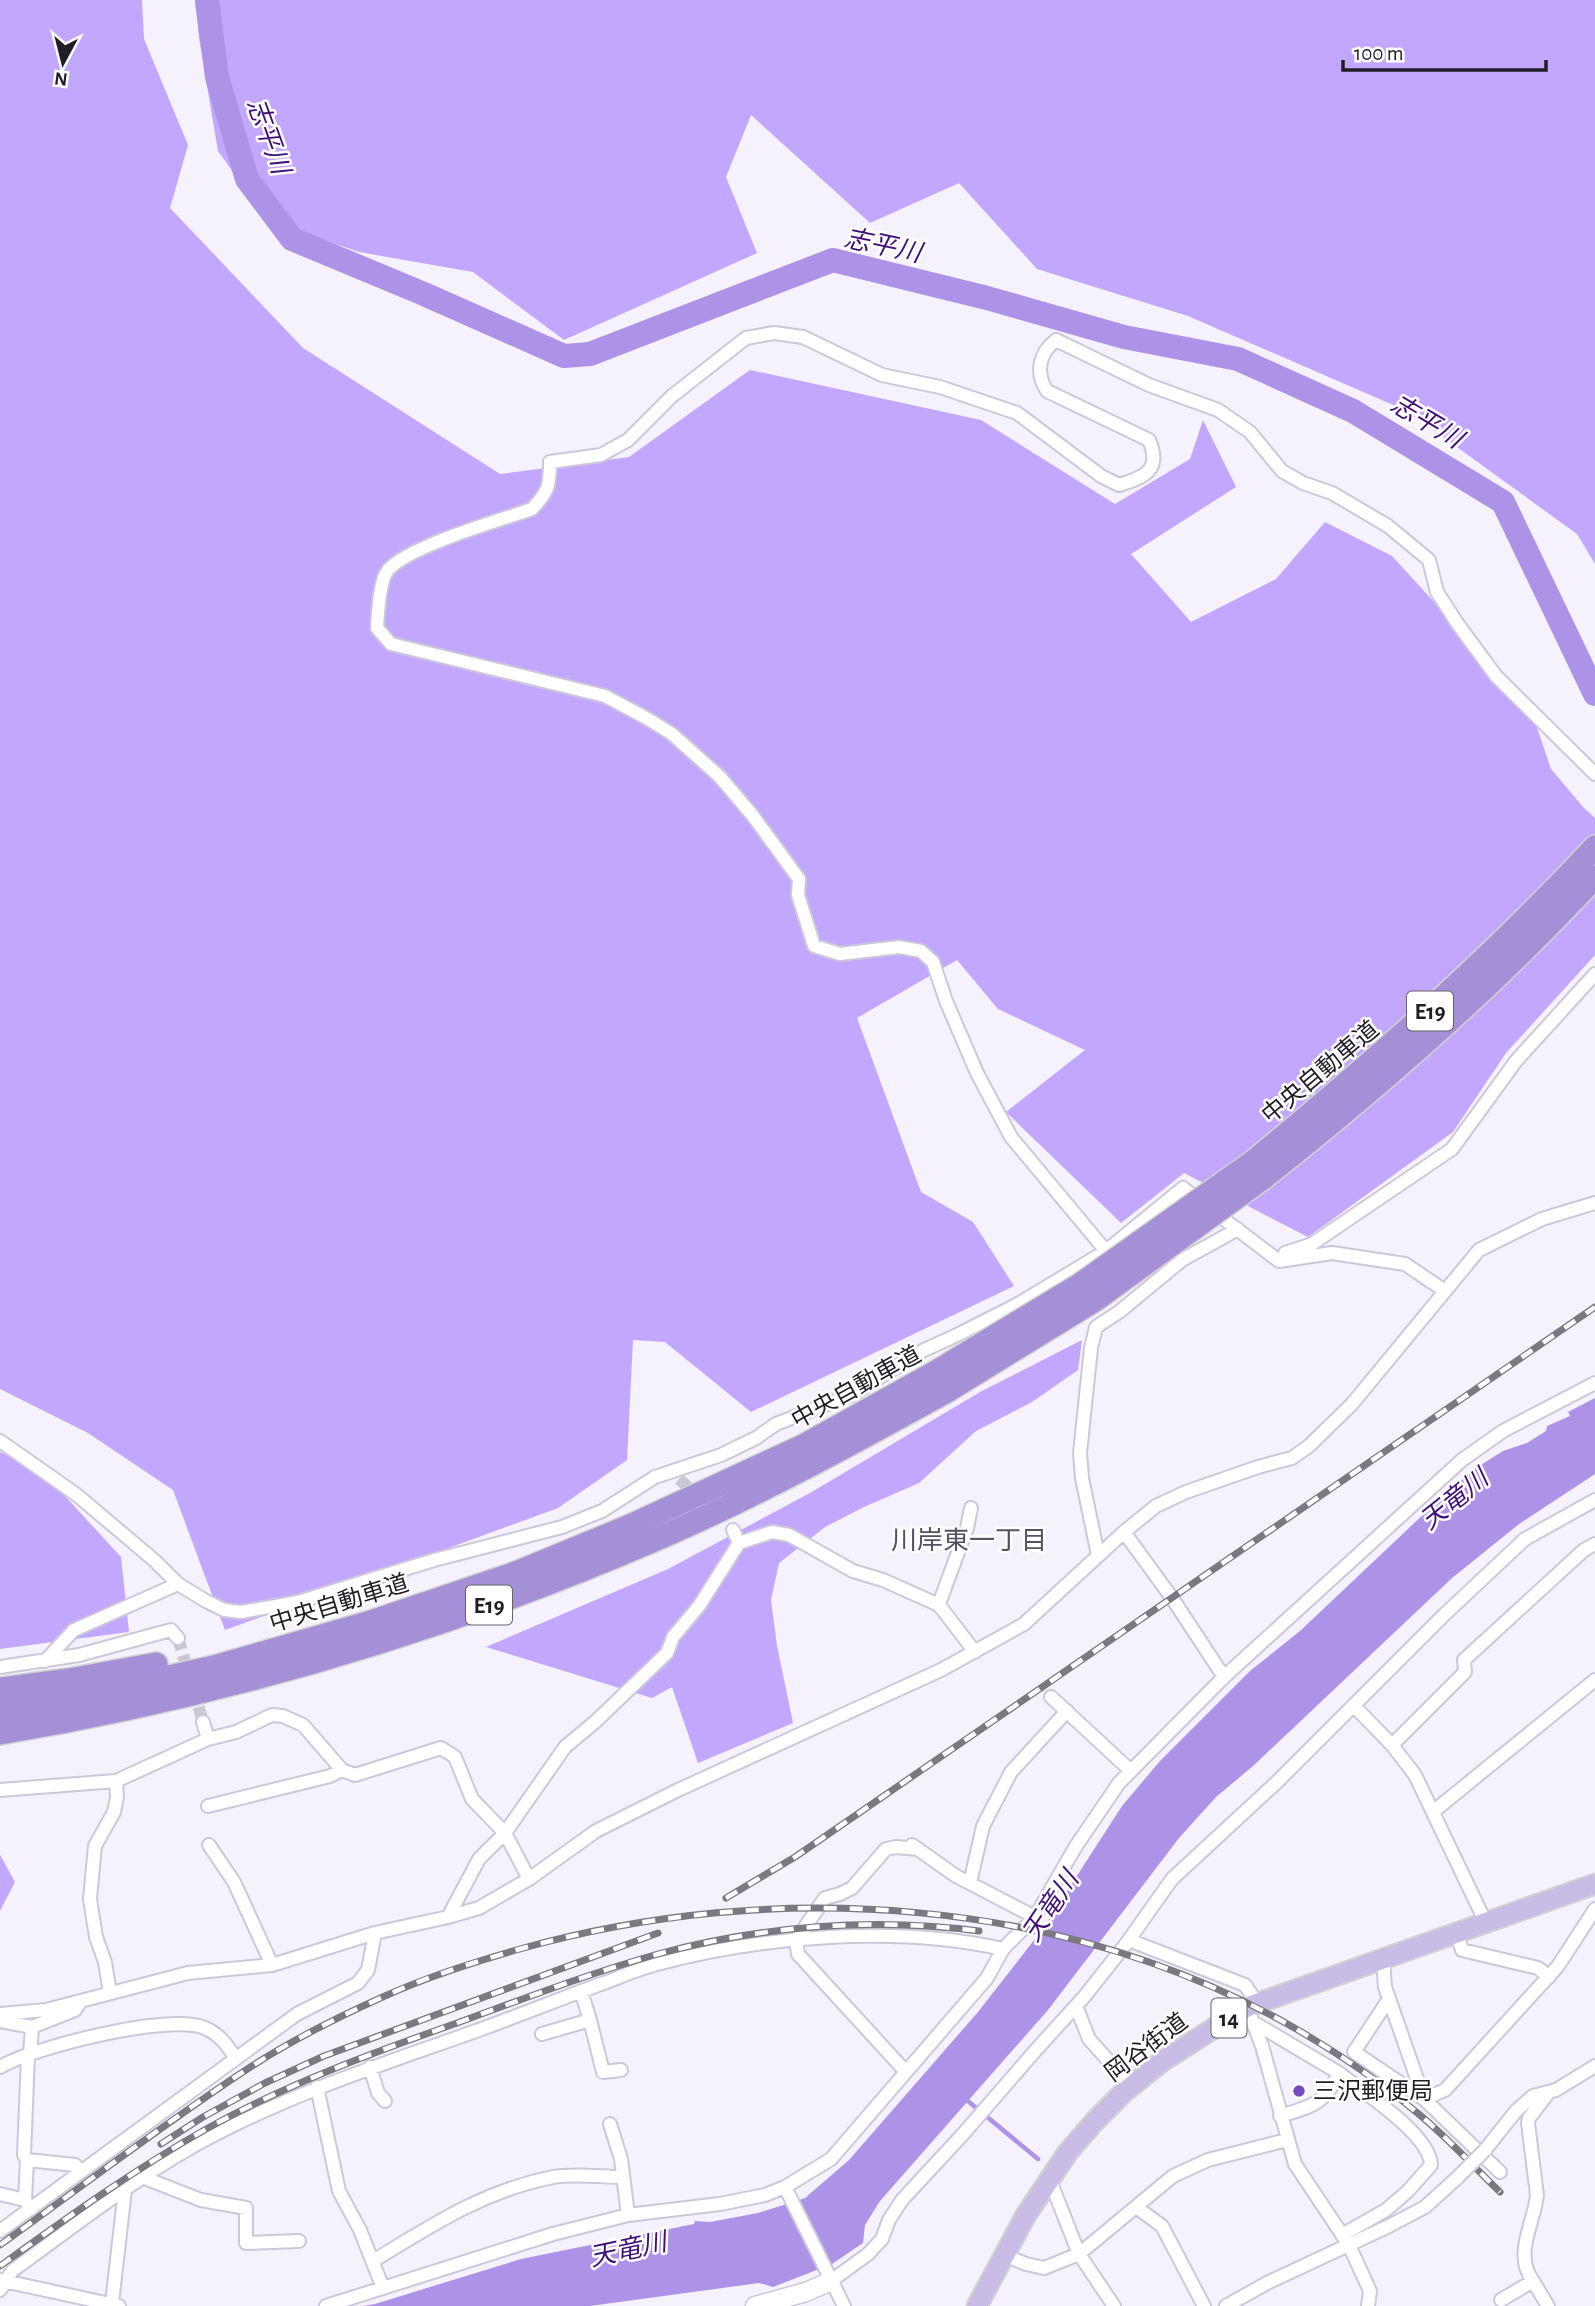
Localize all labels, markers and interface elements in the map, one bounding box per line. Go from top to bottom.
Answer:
north arrow [28,28,98,98]
scale bar [1343,28,1546,72]
text: 100 m [1354,43,1404,64]
text: N [53,68,69,89]
water label: 志平川 [243,95,296,180]
water label: 志平川 [842,224,927,267]
water label: 志平川 [1386,390,1470,455]
road number: E19 [1407,992,1453,1030]
street label: 中央自動車道 [1256,1016,1384,1128]
street label: 中央自動車道 [787,1341,925,1433]
water label: 天竜川 [1416,1462,1495,1534]
district label: 川岸東一丁目 [891,1526,1047,1554]
street label: 中央自動車道 [266,1570,412,1636]
road number: E19 [466,1586,512,1624]
water label: 天竜川 [1017,1864,1085,1946]
road number: 14 [1212,1998,1246,2038]
street label: 岡谷街道 [1100,2008,1192,2086]
place label: 三沢郵便局 [1313,2079,1433,2104]
marker: 三沢郵便局 [1291,2083,1307,2099]
water label: 天竜川 [587,2228,672,2271]

